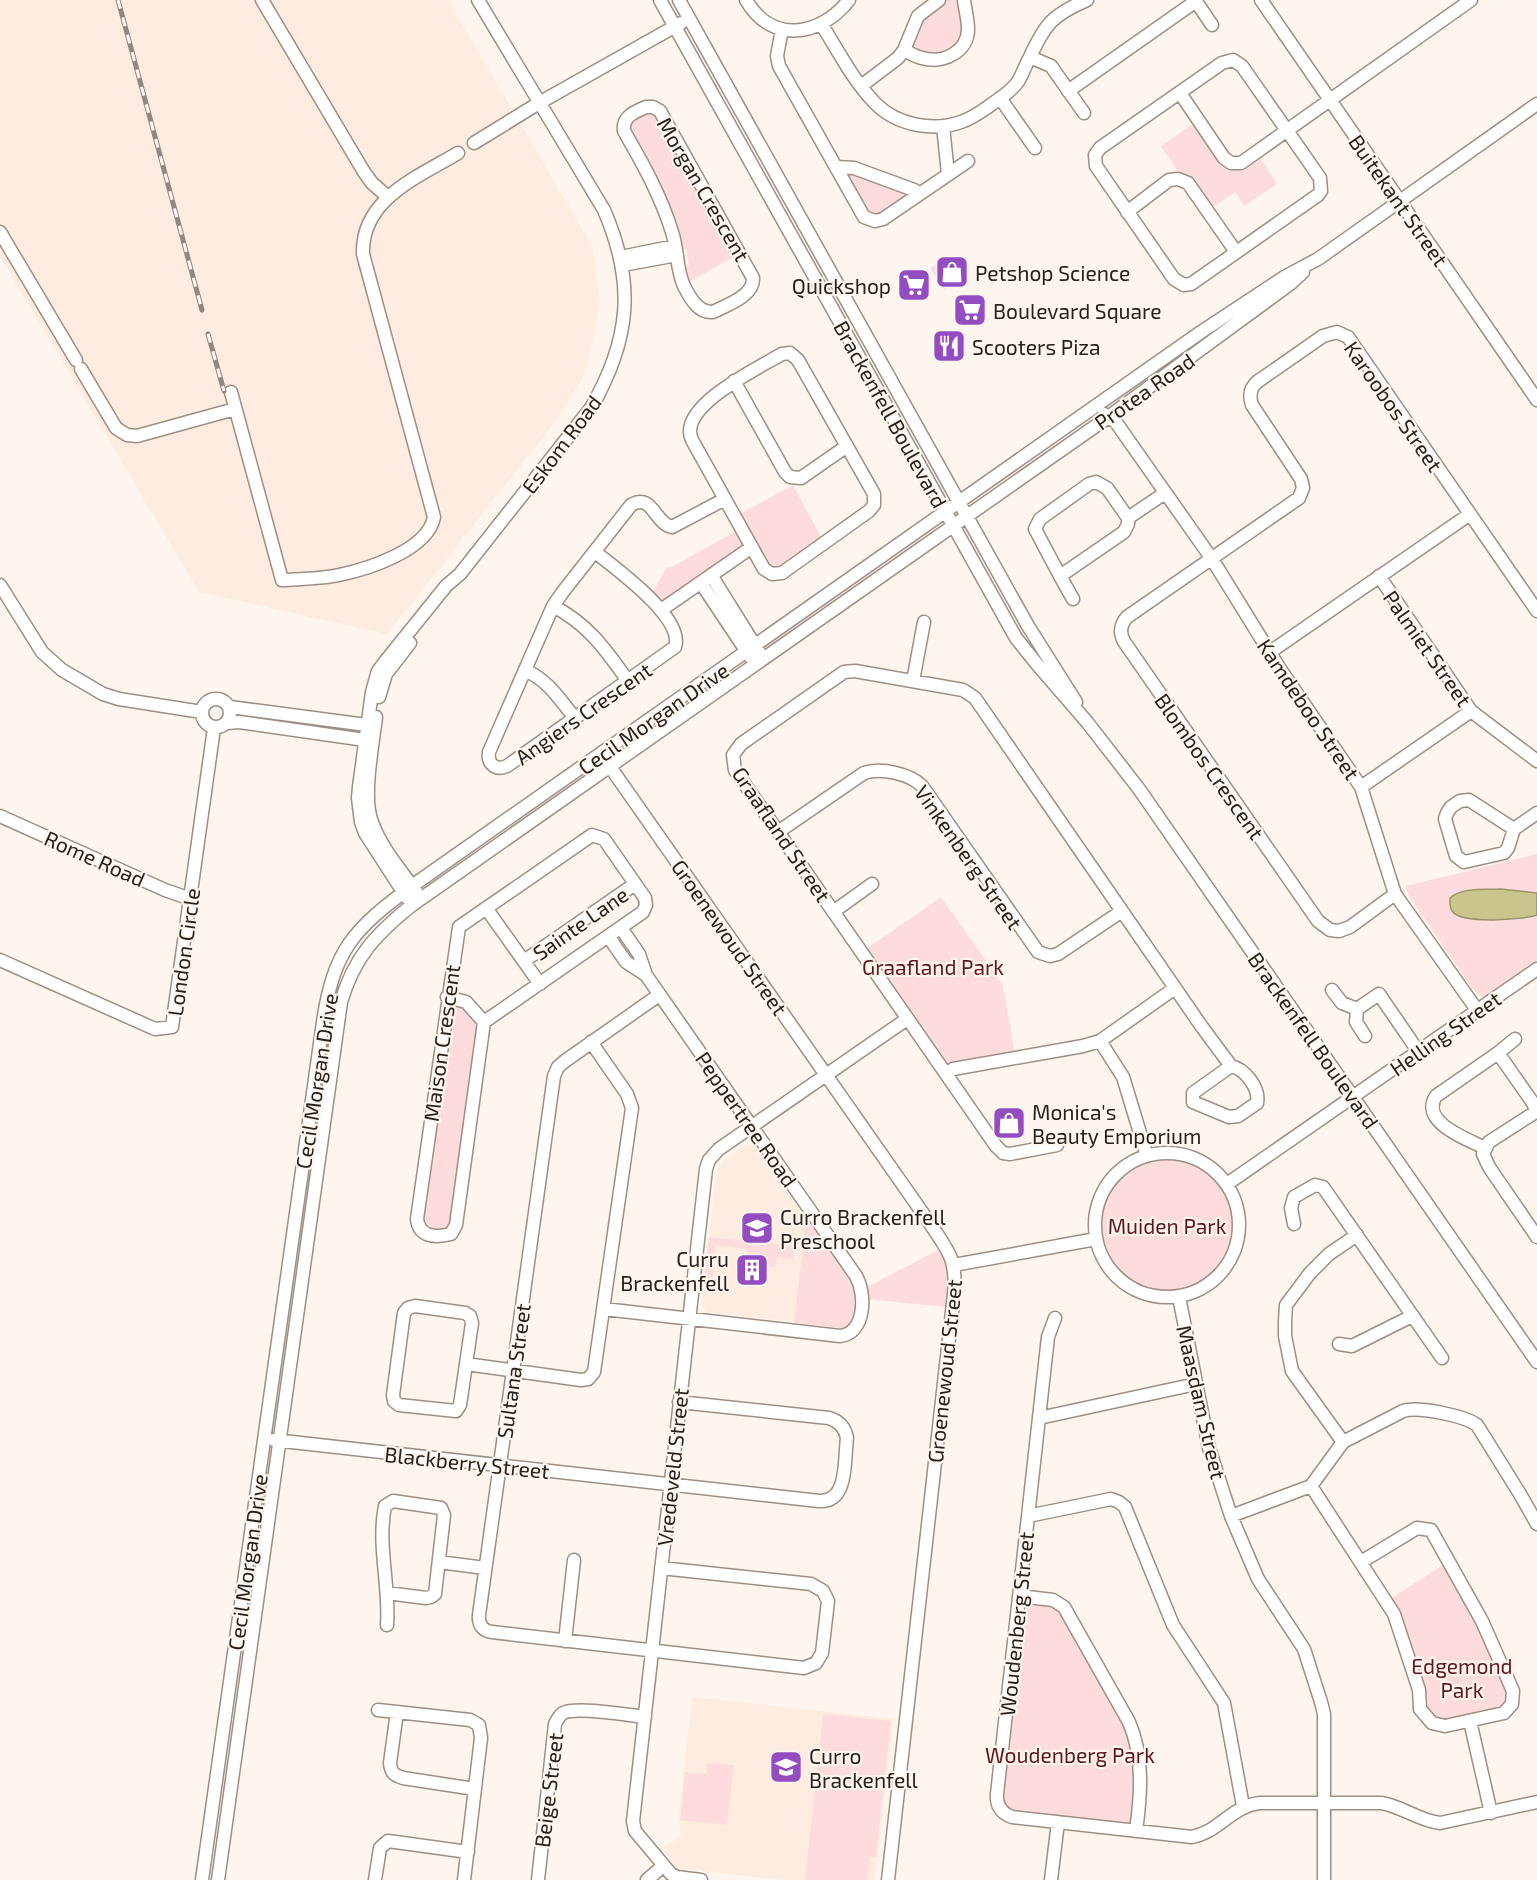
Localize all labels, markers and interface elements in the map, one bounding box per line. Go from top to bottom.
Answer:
street label: Morgan Crescent [653,112,755,266]
street label: Buitekant Street [1344,129,1454,271]
shop icon: Petshop Science [934,254,970,290]
place label: Petshop Science [975,260,1130,285]
supermarket icon: Quickshop [896,267,932,303]
place label: Quickshop [792,273,891,299]
supermarket icon: Boulevard Square [952,292,988,328]
place label: Boulevard Square [993,298,1162,323]
street label: Brackenfell Boulevard [829,316,953,512]
restaurant icon: Scooters Piza [931,328,967,364]
place label: Scooters Piza [972,334,1101,359]
street label: Karoobos Street [1340,336,1448,476]
street label: Protea Road [1089,347,1199,435]
street label: Eskom Road [516,390,606,498]
street label: Palmiet Street [1379,585,1477,711]
street label: Kamdeboo Street [1253,634,1365,784]
street label: Angiers Crescent [510,657,656,769]
street label: Cecil Morgan Drive [573,657,733,779]
street label: Blombos Crescent [1150,688,1270,844]
street label: Graafland Street [728,762,836,906]
street label: Vinkenberg Street [910,780,1028,934]
street label: Rome Road [41,825,149,891]
street label: Groenewoud Street [667,854,793,1020]
street label: Sainte Lane [528,881,632,965]
street label: London Circle [162,886,204,1018]
street label: Brackenfell Boulevard [1244,947,1384,1133]
park label: Graafland Park [862,954,1004,979]
street label: Maison Crescent [418,963,464,1123]
street label: Helling Street [1385,985,1505,1081]
street label: Cecil Morgan Drive [290,991,342,1171]
street label: Peppertree Road [691,1047,803,1191]
place label: Monica's Beauty Emporium [1032,1099,1201,1148]
shop icon: Monica's Beauty Emporium [991,1105,1027,1141]
place label: Curro Brackenfell Preschool [780,1204,947,1253]
school or university icon: Curro Brackenfell Preschool [739,1210,775,1246]
park label: Muiden Park [1108,1213,1227,1238]
place label: Curru Brackenfell [620,1246,730,1295]
building icon: Curru Brackenfell [734,1252,770,1288]
street label: Groenewoud Street [922,1278,966,1464]
street label: Sultana Street [491,1302,535,1440]
street label: Maasdam Street [1172,1323,1232,1481]
street label: Vredeveld Street [651,1387,693,1547]
street label: Blackberry Street [383,1441,551,1483]
street label: Cecil Morgan Drive [222,1472,272,1652]
street label: Woudenberg Street [994,1531,1038,1717]
park label: Edgemond Park [1411,1653,1513,1702]
street label: Beige Street [529,1731,567,1849]
park label: Woudenberg Park [985,1742,1155,1767]
place label: Curro Brackenfell [809,1743,918,1792]
school or university icon: Curro Brackenfell [768,1749,804,1785]

